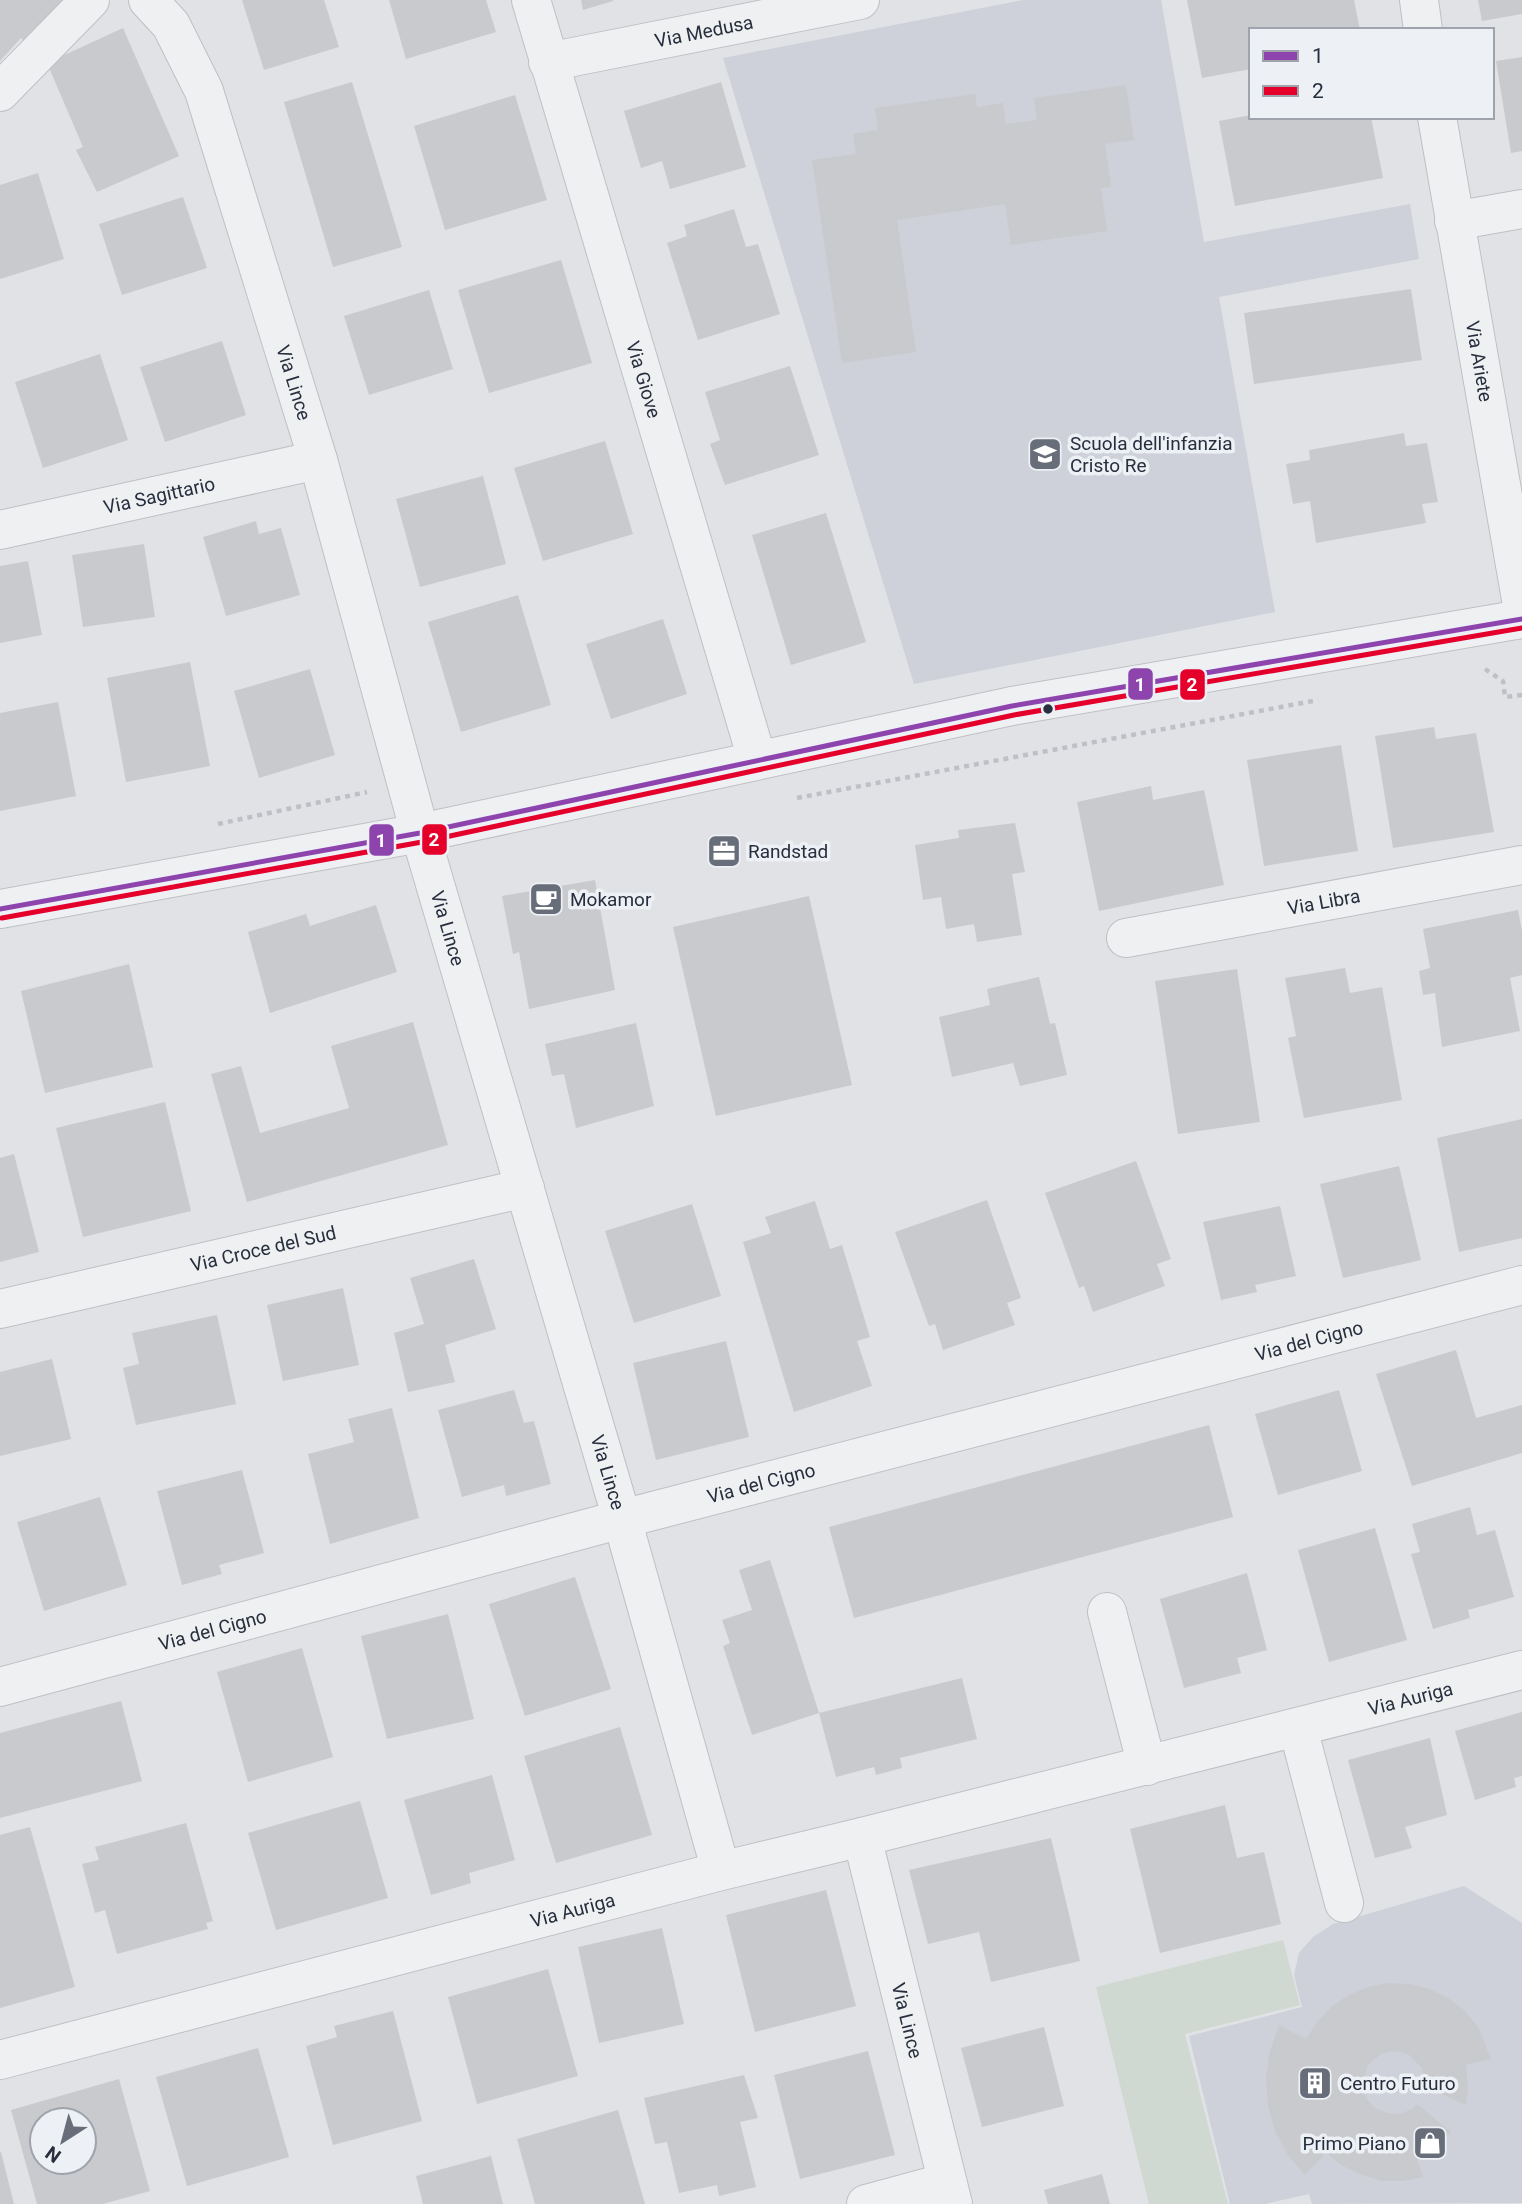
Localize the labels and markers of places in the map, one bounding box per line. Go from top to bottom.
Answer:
place label: Scuola dell'infanzia Cristo Re [1070,432,1232,477]
school or university icon: Scuola dell'infanzia Cristo Re [1026,435,1064,473]
unlabelled marker [1041,702,1055,716]
office icon: Randstad [705,832,743,870]
place label: Randstad [748,840,828,863]
cafe icon: Mokamor [527,880,565,918]
place label: Mokamor [570,888,652,911]
building icon: Centro Futuro [1296,2064,1334,2102]
place label: Centro Futuro [1340,2072,1456,2095]
shop icon: Primo Piano [1411,2124,1449,2162]
place label: Primo Piano [1302,2132,1406,2155]

